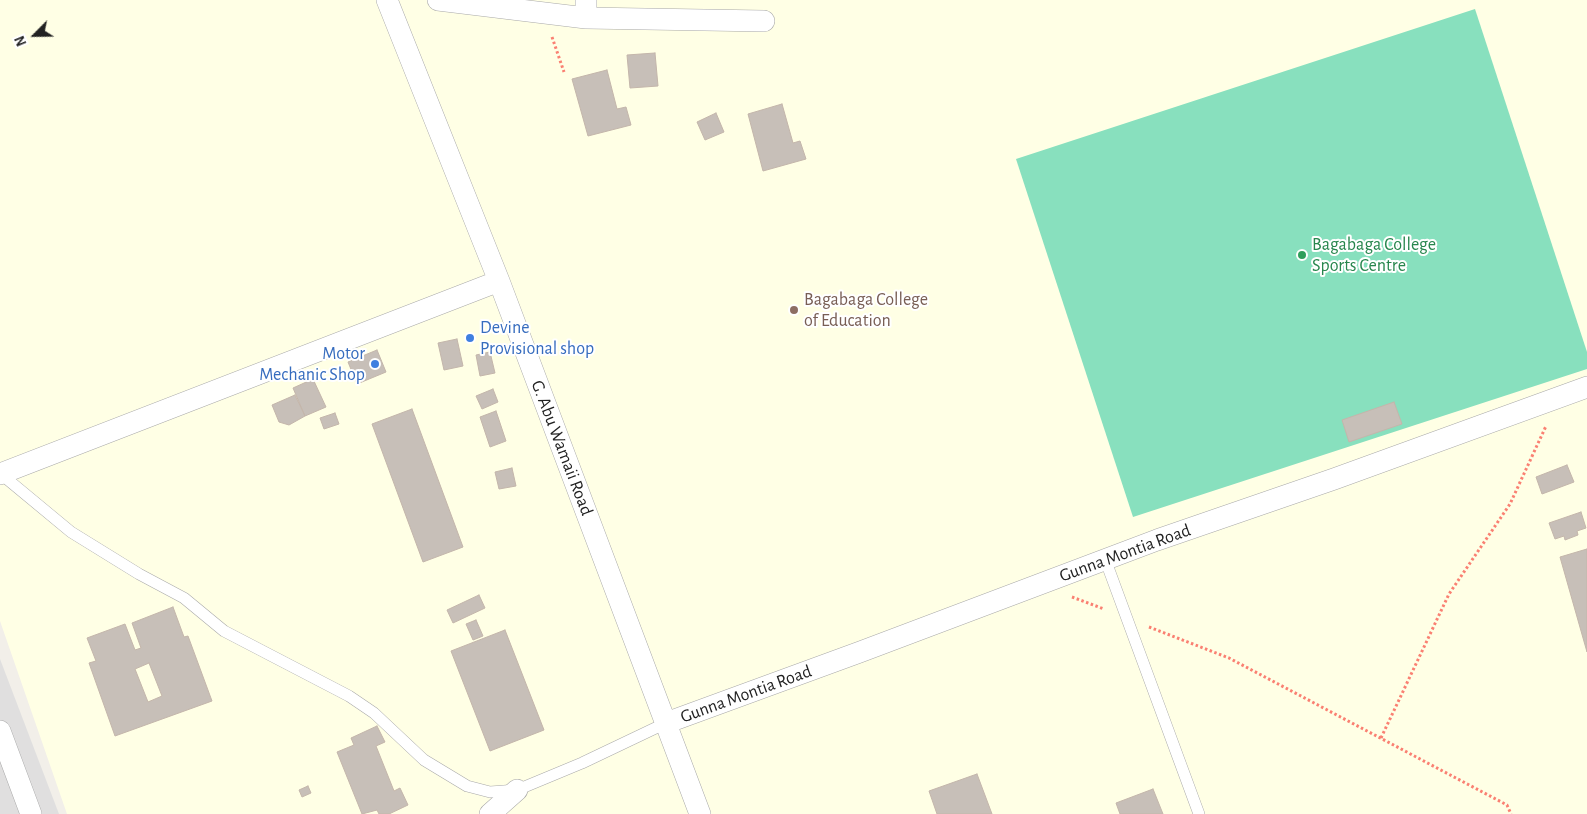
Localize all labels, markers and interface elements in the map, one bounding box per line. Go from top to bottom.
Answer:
north arrow [10,10,60,60]
text: N [13,34,30,48]
place label: Bagabaga College Sports Centre [1312,234,1436,276]
marker: Bagabaga College Sports Centre [1296,249,1308,261]
place label: Bagabaga College of Education [804,289,928,332]
marker: Bagabaga College of Education [788,304,800,316]
place label: Devine Provisional shop [480,317,594,359]
marker: Devine Provisional shop [464,332,476,344]
place label: Motor Mechanic Shop [259,343,365,386]
marker: Motor Mechanic Shop [369,358,381,370]
street label: G. Abu Wamaii Road [526,377,598,519]
street label: Gunna Montia Road [1056,519,1194,587]
street label: Gunna Montia Road [677,660,815,728]

